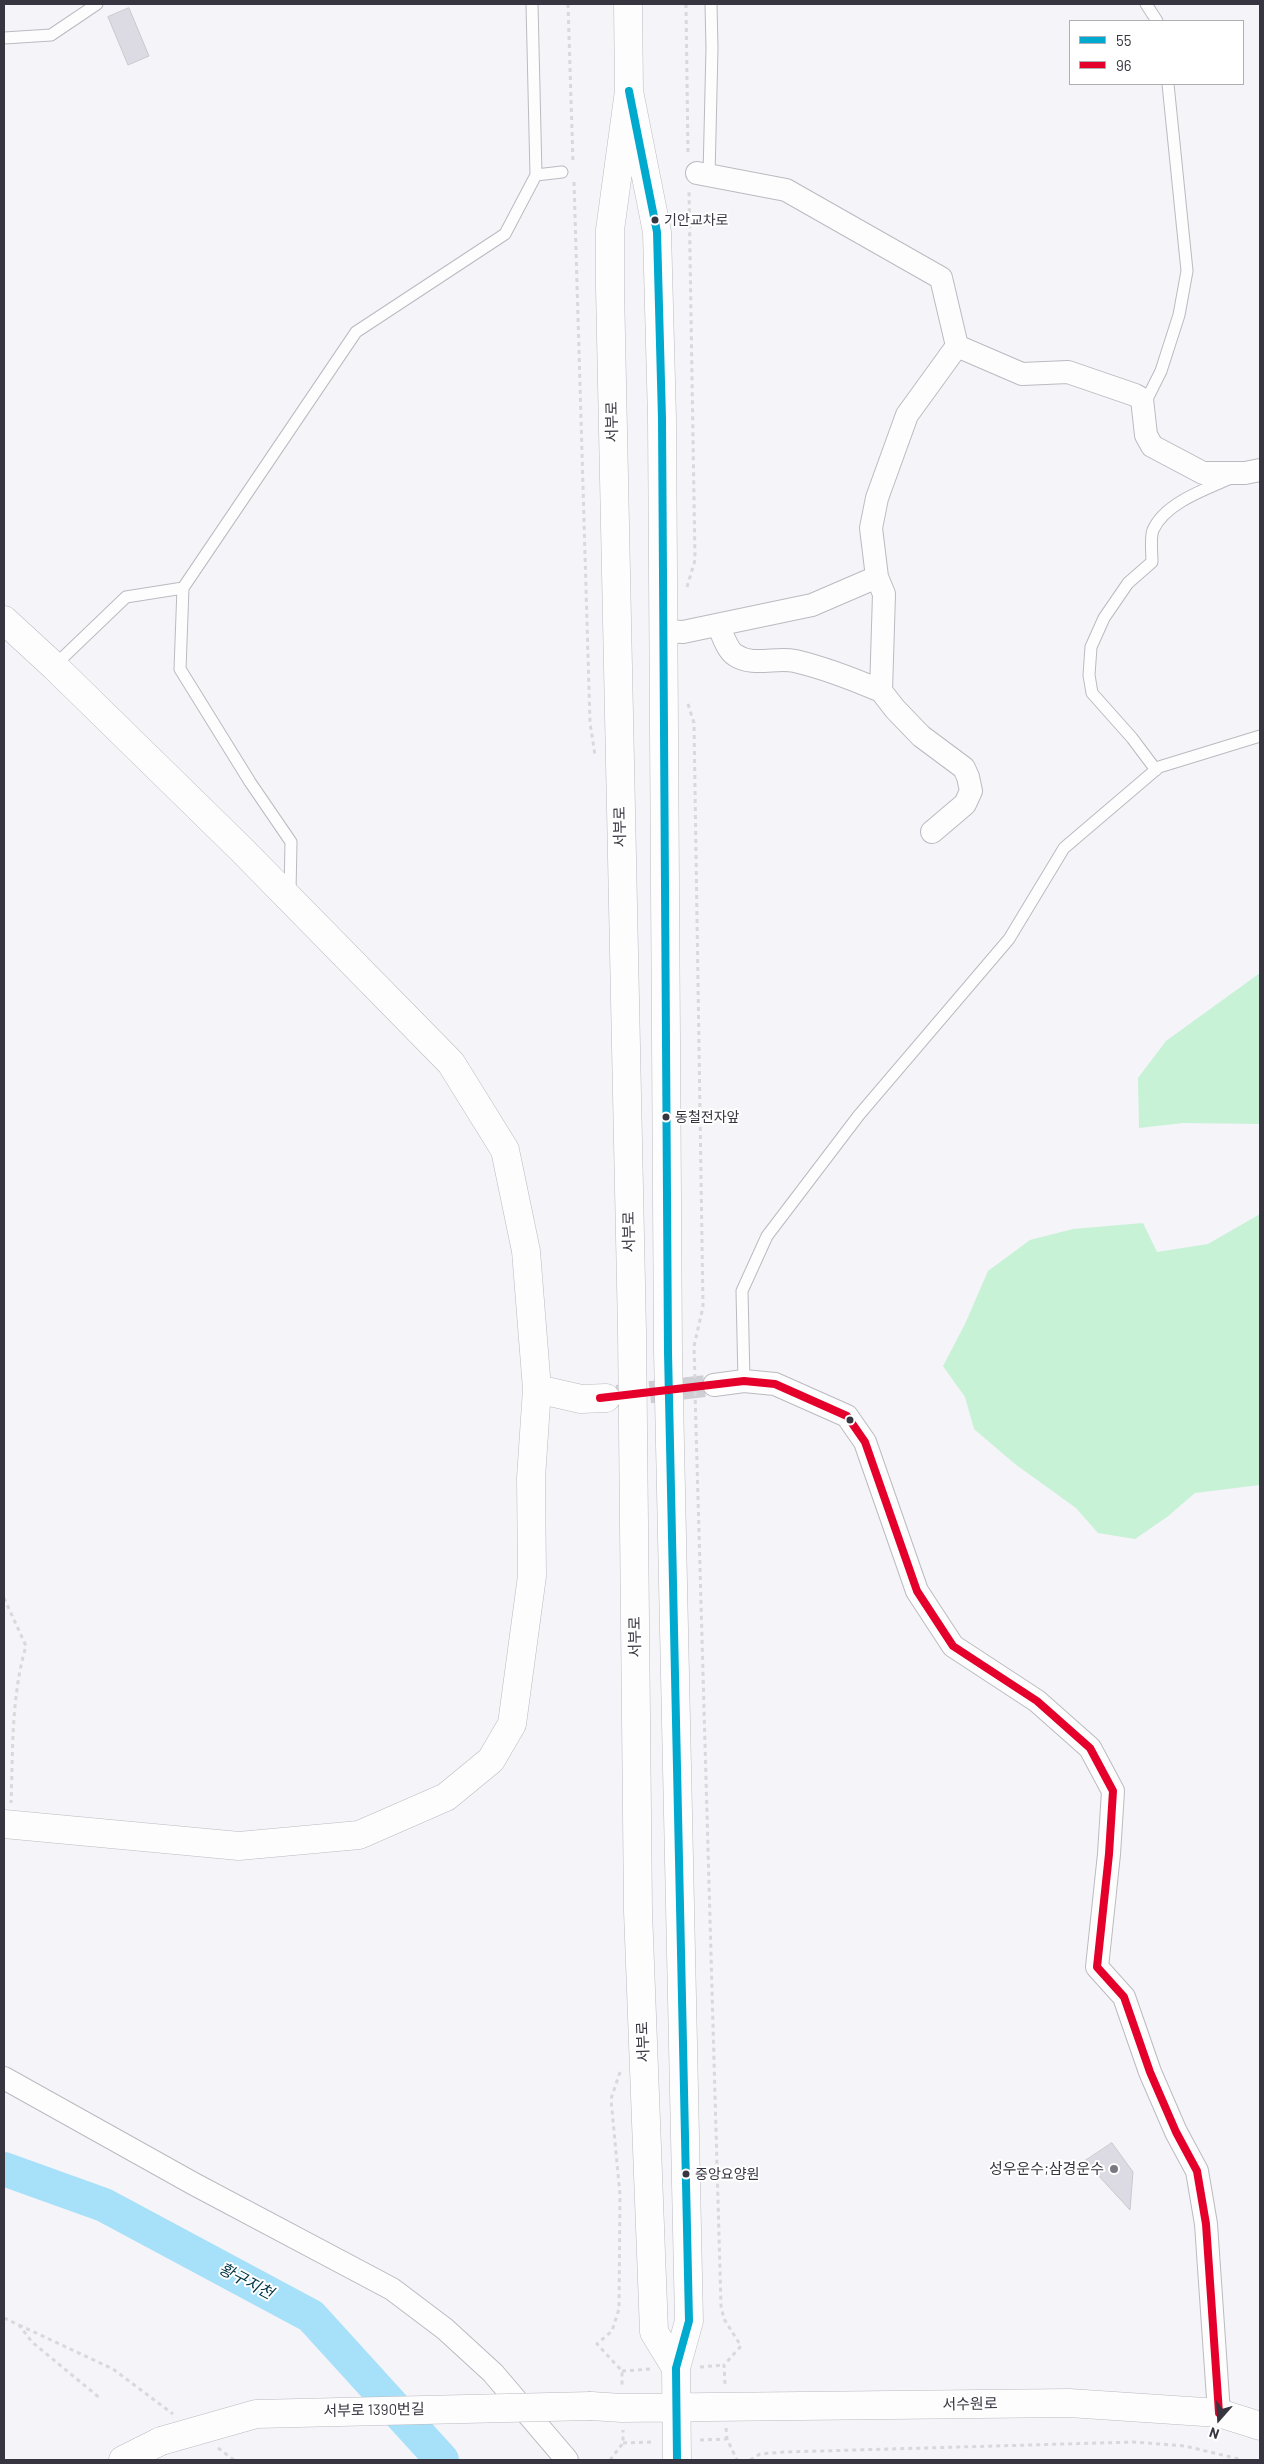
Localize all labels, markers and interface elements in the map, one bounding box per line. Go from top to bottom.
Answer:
legend [1069,20,1244,85]
text: 55 [1116,31,1131,49]
text: 96 [1116,56,1132,74]
place label: 기안교차로 [664,212,728,228]
marker: 기안교차로 [650,215,660,225]
street label: 서부로 [603,401,621,443]
street label: 서부로 [611,806,629,848]
place label: 동철전자앞 [675,1109,739,1125]
marker: 동철전자앞 [661,1112,671,1122]
street label: 서부로 [620,1211,638,1253]
unlabelled marker [845,1415,855,1425]
street label: 서부로 [626,1616,644,1658]
street label: 서부로 [633,2021,653,2063]
place label: 성우운수;삼경운수 [989,2160,1104,2178]
marker: 성우운수;삼경운수 [1108,2163,1120,2175]
place label: 중앙요양원 [695,2166,759,2182]
marker: 중앙요양원 [681,2169,691,2179]
water label: 황구지천 [215,2259,277,2303]
north arrow [1194,2394,1244,2444]
street label: 서수원로 [942,2395,998,2413]
street label: 서부로 1390번길 [323,2400,425,2420]
text: N [1207,2424,1221,2443]

